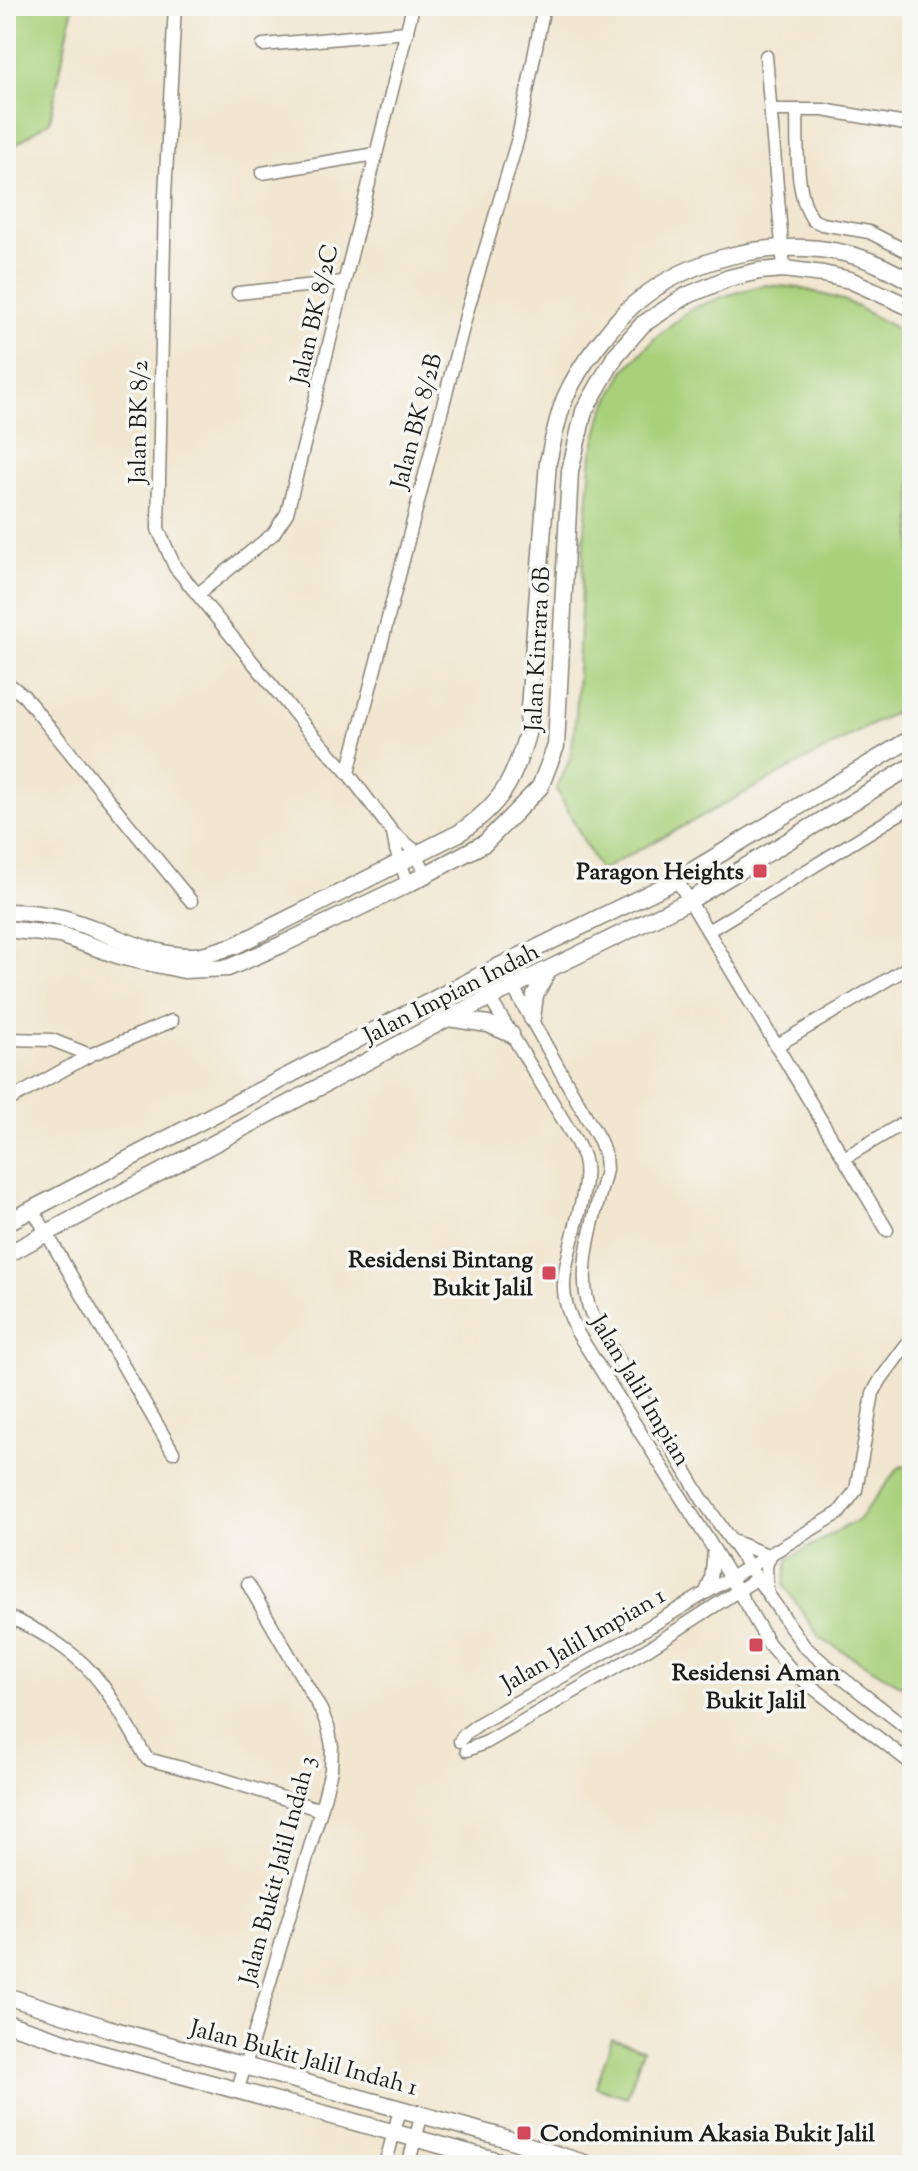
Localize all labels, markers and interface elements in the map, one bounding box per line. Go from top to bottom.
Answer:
street label: Jalan BK 8/2C [283,241,349,390]
street label: Jalan BK 8/2B [383,350,452,495]
street label: Jalan BK 8/2 [122,360,158,486]
street label: Jalan Kinrara 6B [518,566,560,734]
place label: Paragon Heights [576,856,744,890]
marker: Paragon Heights [751,862,769,880]
street label: Jalan Impian Indah [356,936,546,1055]
place label: Residensi Bintang Bukit Jalil [348,1244,533,1306]
marker: Residensi Bintang Bukit Jalil [540,1264,558,1282]
street label: Jalan Jalil Impian [580,1307,698,1473]
street label: Jalan Jalil Impian 1 [494,1580,672,1703]
marker: Residensi Aman Bukit Jalil [747,1636,765,1654]
place label: Residensi Aman Bukit Jalil [672,1657,841,1719]
street label: Jalan Bukit Jalil Indah 3 [231,1752,326,1991]
street label: Jalan Bukit Jalil Indah 1 [184,2012,421,2106]
place label: Condominium Akasia Bukit Jalil [540,2118,875,2152]
marker: Condominium Akasia Bukit Jalil [515,2124,533,2142]

